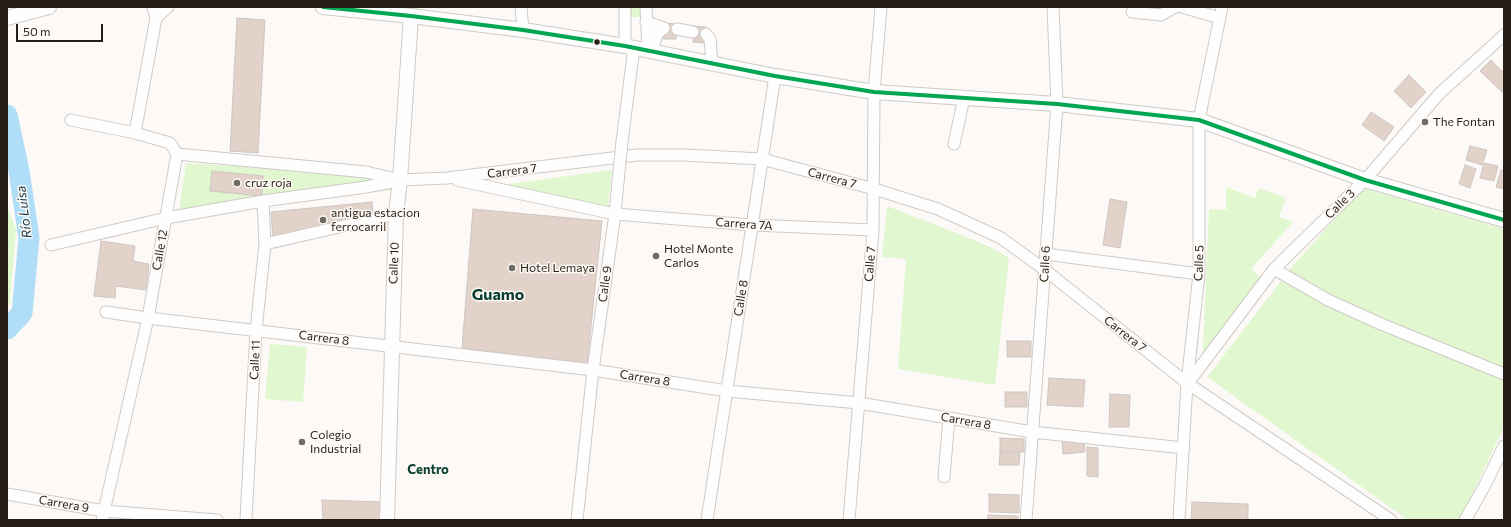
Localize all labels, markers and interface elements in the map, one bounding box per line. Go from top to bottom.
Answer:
scale bar [18,16,105,42]
text: 50 m [23,24,51,38]
unlabelled marker [592,37,602,47]
place label: The Fontan [1433,115,1495,129]
marker: The Fontan [1420,117,1430,127]
street label: Carrera 7 [486,161,538,181]
street label: Carrera 7 [806,165,858,191]
place label: cruz roja [245,176,292,190]
marker: cruz roja [232,178,242,188]
water label: Río Luisa [13,185,35,239]
street label: Calle 3 [1322,186,1358,222]
place label: antigua estacion ferrocarril [331,206,420,234]
marker: antigua estacion ferrocarril [318,215,328,225]
street label: Carrera 7A [715,215,773,233]
street label: Calle 12 [149,229,171,271]
street label: Calle 10 [386,242,402,284]
place label: Hotel Monte Carlos [664,242,733,270]
street label: Calle 6 [1037,245,1053,283]
street label: Calle 5 [1191,245,1207,281]
street label: Calle 7 [862,246,878,282]
marker: Hotel Monte Carlos [651,251,661,261]
place label: Hotel Lemaya [520,261,595,275]
marker: Hotel Lemaya [507,263,517,273]
street label: Calle 9 [595,265,615,303]
street label: Calle 8 [731,279,751,317]
district label: Guamo [472,285,524,305]
street label: Carrera 7 [1101,313,1149,355]
street label: Carrera 8 [298,328,350,348]
street label: Calle 11 [247,340,263,380]
street label: Carrera 8 [619,367,671,389]
street label: Carrera 8 [940,410,992,432]
place label: Colegio Industrial [310,428,361,456]
marker: Colegio Industrial [297,437,307,447]
district label: Centro [407,462,449,478]
street label: Carrera 9 [38,493,90,515]

